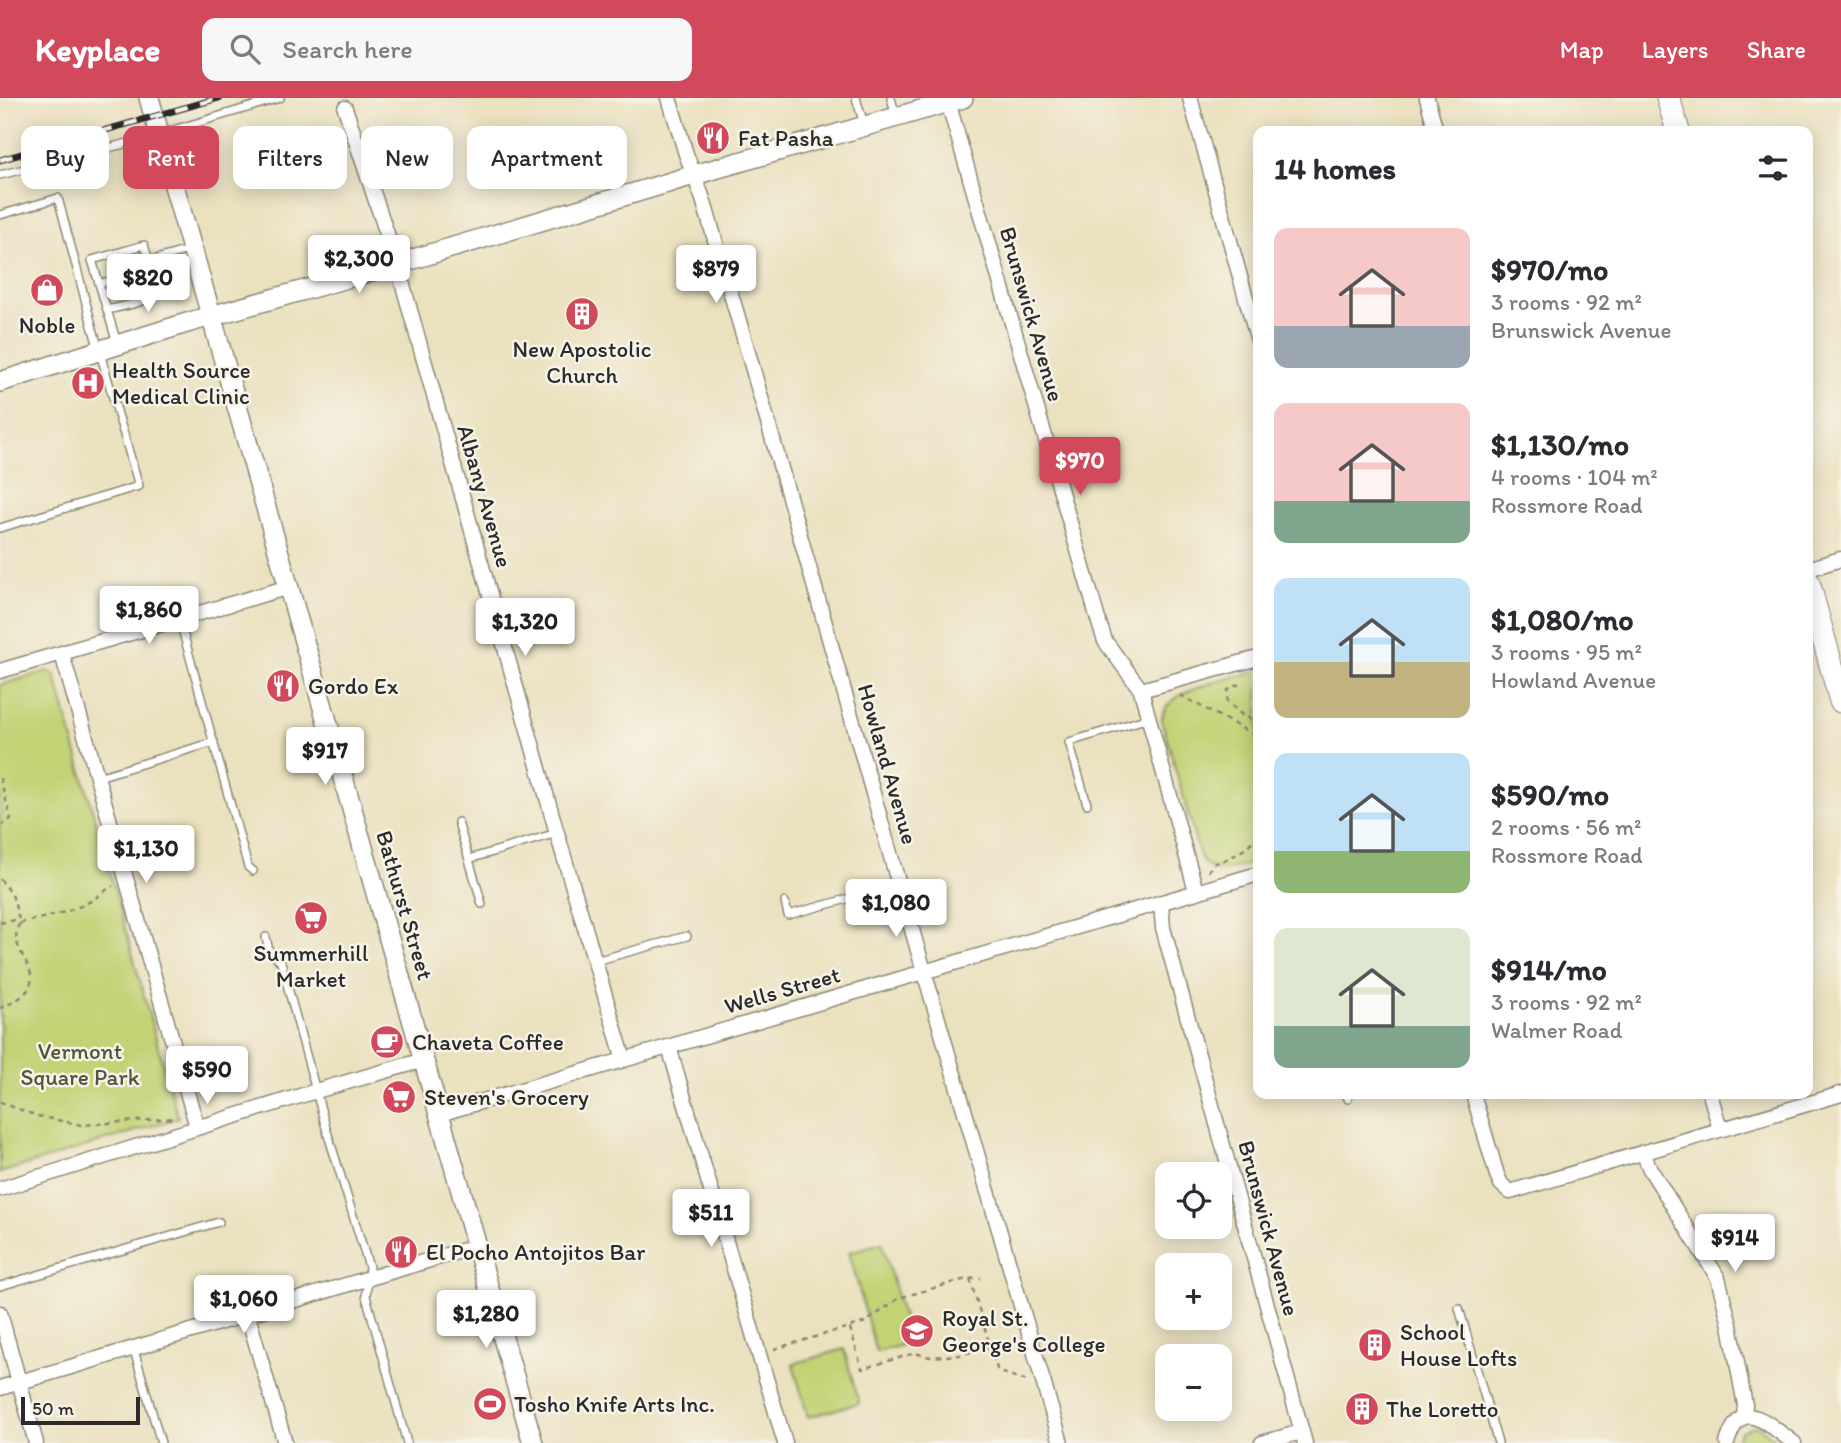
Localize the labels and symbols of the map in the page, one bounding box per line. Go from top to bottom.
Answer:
restaurant icon: Fat Pasha [694,119,732,157]
place label: Fat Pasha [738,124,834,152]
street label: Brunswick Avenue [994,223,1070,405]
pin: $2,300 [302,236,416,295]
pin: $879 [675,246,757,305]
pin: $820 [107,254,189,314]
shop icon: Noble [28,271,66,309]
building icon: New Apostolic Church [563,295,601,333]
place label: Noble [19,311,75,339]
place label: New Apostolic Church [513,335,652,389]
place label: Health Source Medical Clinic [112,356,251,410]
hospital icon: Health Source Medical Clinic [69,364,107,402]
street label: Albany Avenue [451,421,519,571]
pin: $970 [1039,438,1121,497]
pin: $1,860 [92,587,206,646]
pin: $1,320 [468,598,582,658]
restaurant icon: Gordo Ex [264,667,302,705]
place label: Gordo Ex [308,672,399,700]
street label: Howland Avenue [852,681,924,847]
pin: $917 [284,728,366,787]
pin: $1,130 [89,826,203,885]
street label: Bathurst Street [370,827,440,983]
pin: $1,080 [839,880,953,939]
supermarket icon: Summerhill Market [292,899,330,937]
place label: Summerhill Market [254,939,369,993]
street label: Wells Street [721,960,843,1020]
cafe icon: Chaveta Coffee [368,1023,406,1061]
place label: Chaveta Coffee [412,1028,564,1056]
park label: Vermont Square Park [20,1037,140,1091]
pin: $590 [166,1046,248,1106]
supermarket icon: Steven's Grocery [380,1078,418,1116]
place label: Steven's Grocery [424,1083,589,1111]
street label: Brunswick Avenue [1232,1137,1306,1319]
pin: $511 [670,1190,752,1249]
pin: $914 [1694,1214,1776,1274]
restaurant icon: El Pocho Antojitos Bar [382,1233,420,1271]
place label: El Pocho Antojitos Bar [426,1238,645,1266]
pin: $1,060 [187,1276,301,1335]
pin: $1,280 [429,1290,543,1350]
place label: Royal St. George's College [942,1304,1106,1358]
school or university icon: Royal St. George's College [898,1312,936,1350]
place label: School House Lofts [1400,1318,1517,1372]
building icon: School House Lofts [1356,1326,1394,1364]
sports icon: Tosho Knife Arts Inc. [471,1385,509,1423]
place label: Tosho Knife Arts Inc. [514,1390,715,1418]
building icon: The Loretto [1343,1390,1381,1428]
scale bar [21,1394,140,1426]
place label: The Loretto [1386,1395,1499,1423]

